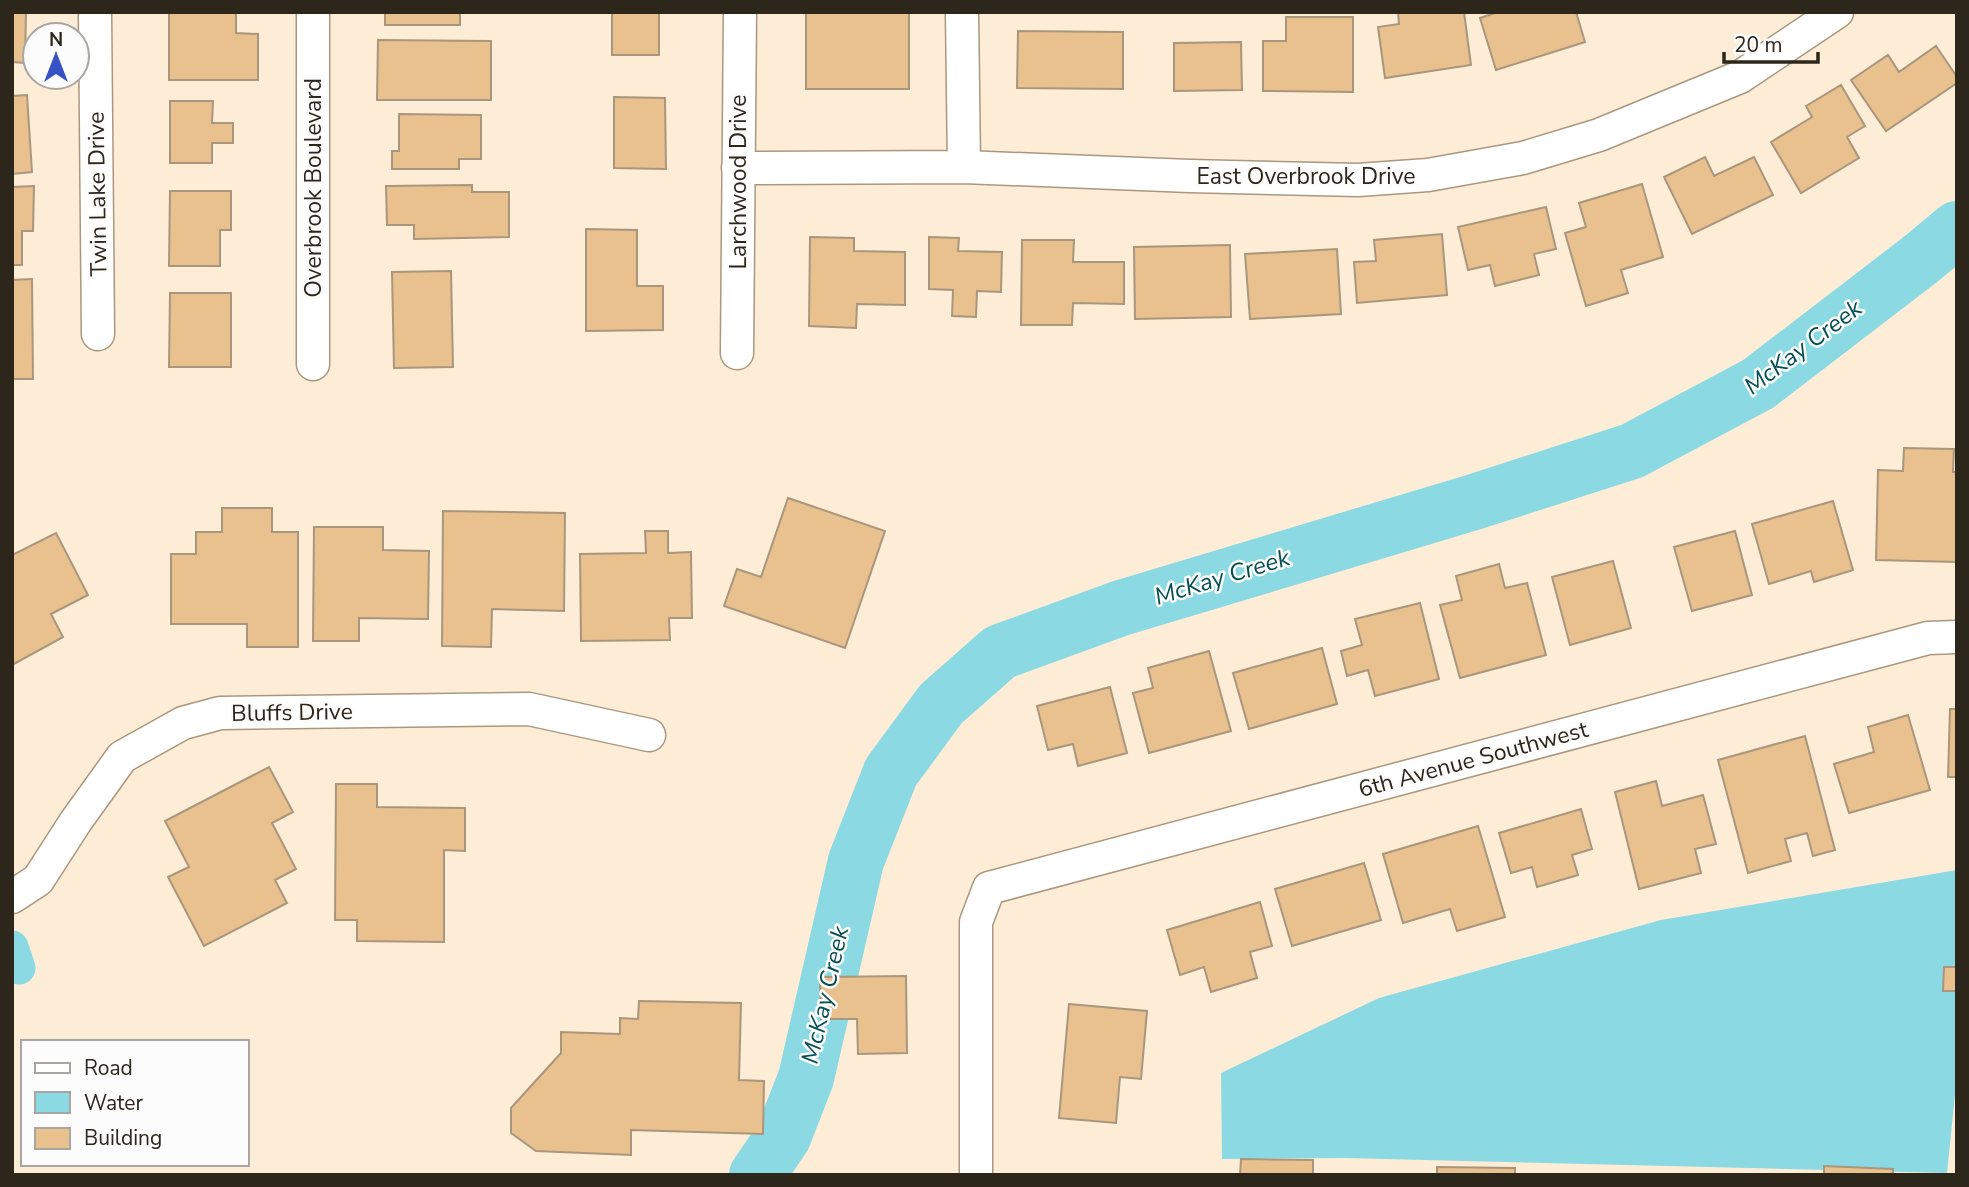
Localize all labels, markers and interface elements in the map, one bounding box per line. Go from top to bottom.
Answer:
north arrow [21,21,91,91]
scale bar [1724,21,1818,65]
text: N [49,27,63,53]
text: 20 m [1734,31,1783,59]
street label: Overbrook Boulevard [298,78,329,298]
street label: Larchwood Drive [723,95,754,269]
street label: Twin Lake Drive [81,111,114,277]
street label: East Overbrook Drive [1196,161,1416,192]
water label: McKay Creek [1738,292,1869,402]
water label: McKay Creek [1150,541,1295,613]
street label: Bluffs Drive [231,696,353,729]
street label: 6th Avenue Southwest [1355,714,1592,805]
water label: McKay Creek [794,922,857,1067]
legend [21,1040,248,1166]
text: Road [84,1054,133,1082]
text: Water [84,1089,143,1117]
text: Building [84,1124,162,1152]

